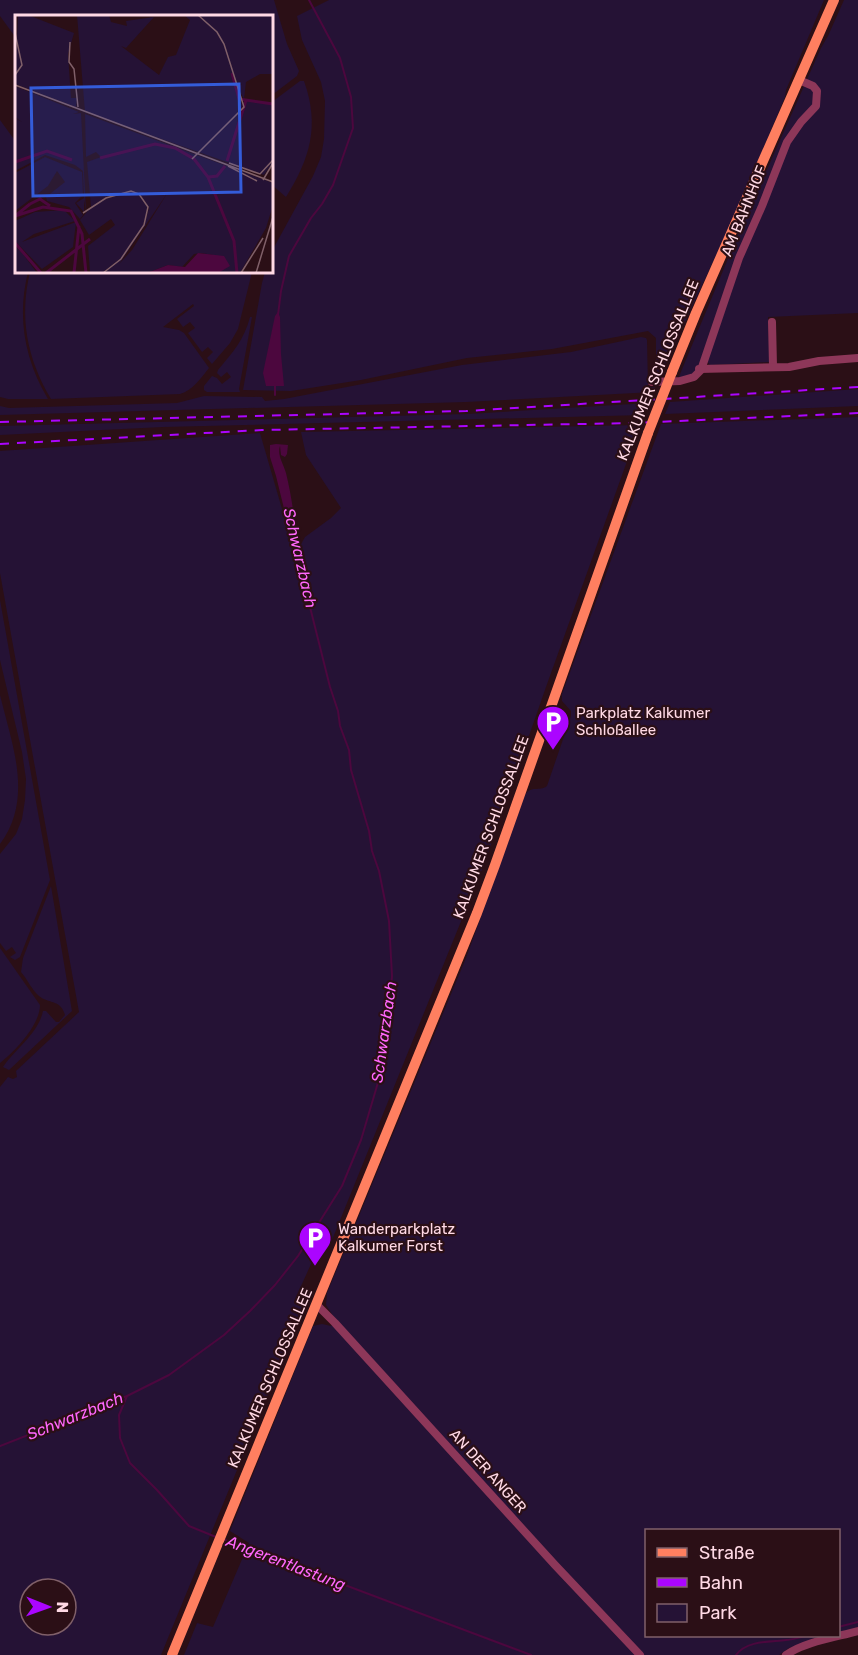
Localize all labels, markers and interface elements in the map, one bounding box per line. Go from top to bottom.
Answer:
inset map [15,15,273,273]
street label: AM BAHNHOF [718,163,770,259]
street label: KALKUMER SCHLOSSALLEE [613,277,703,463]
water label: Schwarzbach [279,506,321,610]
parking icon: Parkplatz Kalkumer Schloßallee [535,704,571,751]
place label: Parkplatz Kalkumer Schloßallee [576,704,711,739]
street label: KALKUMER SCHLOSSALLEE [449,733,533,921]
water label: Schwarzbach [367,980,401,1084]
parking icon: Wanderparkplatz Kalkumer Forst [297,1220,333,1267]
place label: Wanderparkplatz Kalkumer Forst [338,1220,455,1255]
street label: KALKUMER SCHLOSSALLEE [224,1285,316,1471]
water label: Schwarzbach [24,1388,126,1444]
street label: AN DER ANGER [446,1425,530,1517]
legend [645,1529,840,1637]
water label: Angerentlastung [223,1531,349,1595]
text: Straße [699,1542,755,1564]
text: Bahn [699,1572,743,1594]
north arrow [18,1577,78,1637]
text: N [53,1601,72,1613]
text: Park [699,1602,737,1624]

